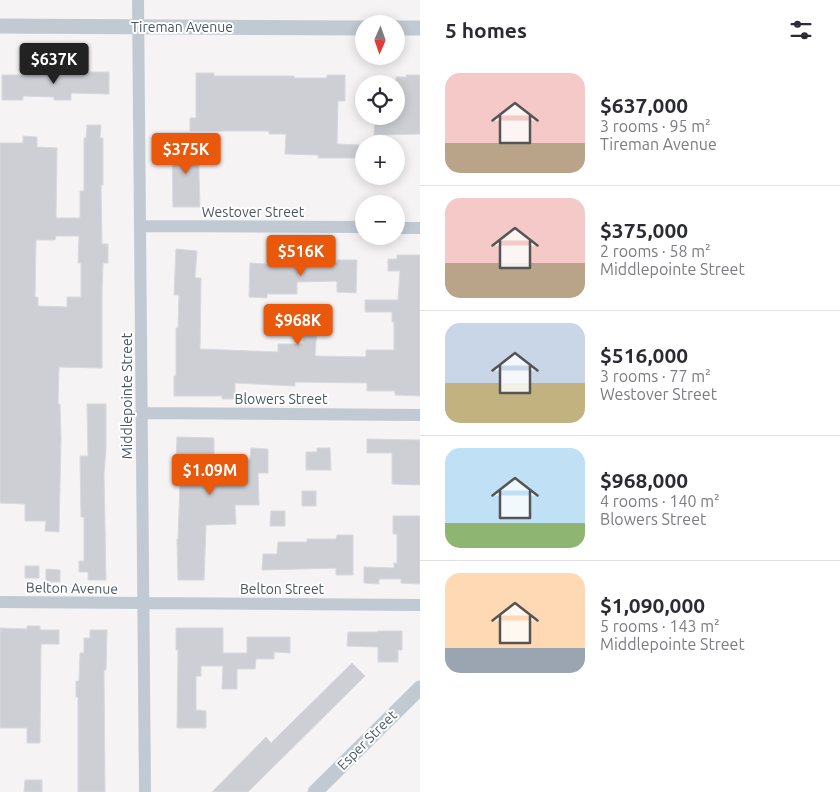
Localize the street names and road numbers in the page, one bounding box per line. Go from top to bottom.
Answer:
street label: Tireman Avenue [131,19,233,35]
street label: Westover Street [202,204,305,220]
street label: Middlepointe Street [119,332,135,459]
street label: Blowers Street [235,391,328,407]
street label: Belton Avenue [26,579,118,597]
street label: Belton Street [240,581,325,597]
street label: Esper Street [334,707,400,773]

